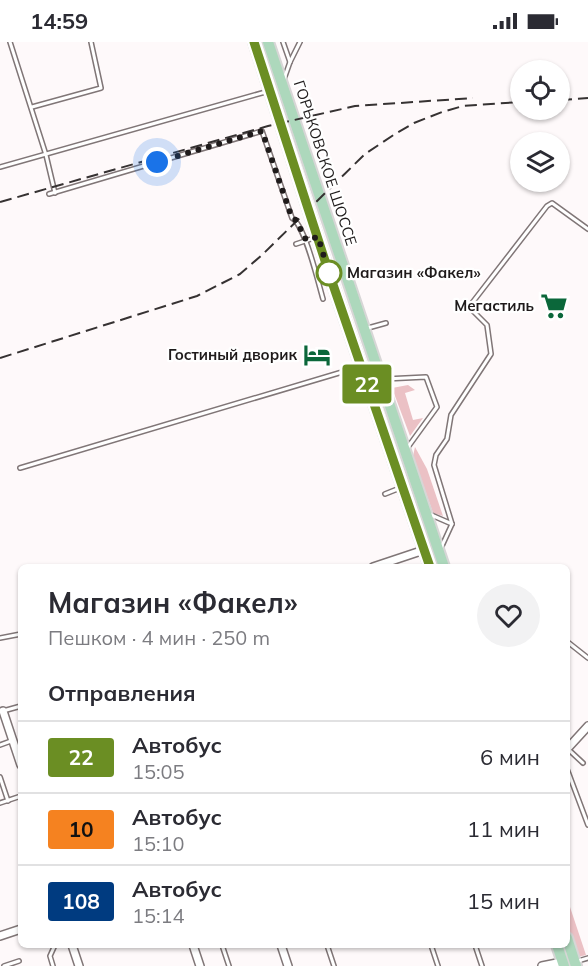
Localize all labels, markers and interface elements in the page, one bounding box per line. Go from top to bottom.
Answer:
text: 14:59 [30,7,88,35]
map controls [510,60,570,192]
button: locate [510,60,570,120]
street label: ГОРЬКОВСКОЕ ШОССЕ [290,78,361,248]
button: layers [510,132,570,192]
your location [142,147,172,177]
marker: Магазин «Факел» [316,260,342,286]
place label: Магазин «Факел» [347,263,481,282]
supermarket icon: Мегастиль [539,291,569,321]
place label: Мегастиль [454,296,534,315]
hotel icon: Гостиный дворик [302,340,332,370]
place label: Гостиный дворик [168,345,297,364]
line badge: 22 [340,364,394,404]
text: 22 [354,371,380,397]
button: heart [477,584,540,647]
text: Магазин «Факел» [48,585,298,620]
text: Пешком · 4 мин · 250 m [48,625,270,650]
text: Отправления [48,679,196,707]
text: Автобус [132,731,222,759]
text: 6 мин [480,743,540,771]
text: 22 [68,744,94,770]
text: 15:05 [132,759,185,784]
text: Автобус [132,803,222,831]
text: 11 мин [467,815,540,843]
text: 10 [68,816,94,842]
text: 15:10 [132,831,185,856]
text: Автобус [132,875,222,903]
text: 15 мин [467,887,540,915]
text: 108 [62,888,100,914]
text: 15:14 [132,903,185,928]

